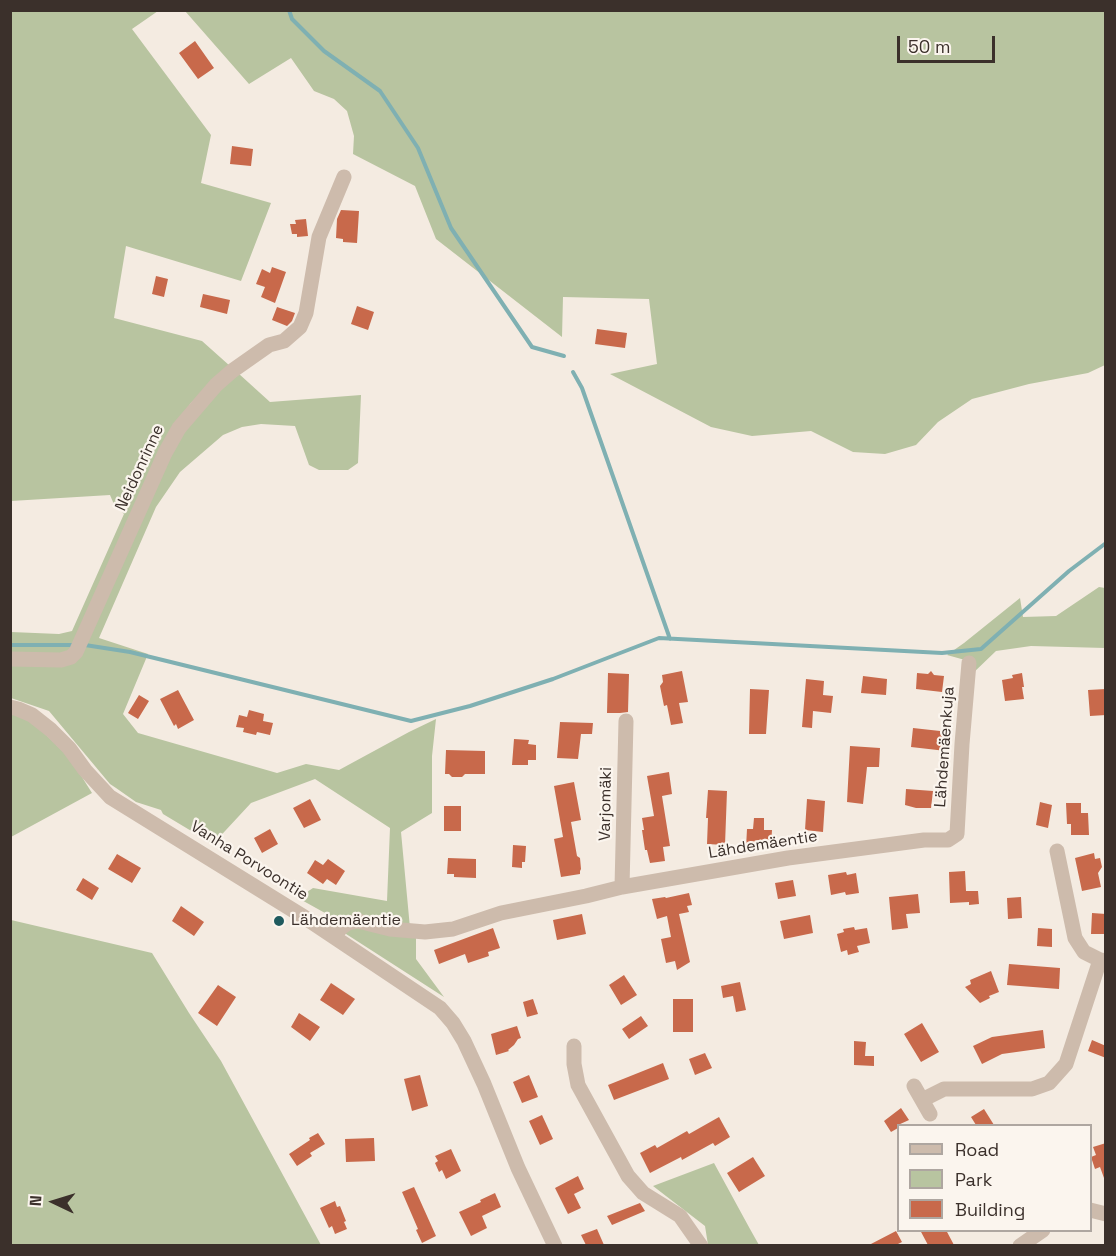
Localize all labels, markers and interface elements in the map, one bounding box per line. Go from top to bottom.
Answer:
scale bar [900,24,998,62]
text: 50 m [908,35,950,58]
street label: Neidonrinne [112,422,168,514]
street label: Lähdemäenkuja [931,686,959,808]
street label: Varjomäki [596,767,616,841]
street label: Vanha Porvoontie [187,817,311,905]
street label: Lähdemäentie [707,827,819,863]
place label: Lähdemäentie [291,911,401,931]
marker: Lähdemäentie [272,914,286,928]
legend [897,1124,1092,1232]
text: Road [955,1138,999,1161]
text: Park [955,1168,992,1191]
north arrow [24,1172,84,1232]
text: N [25,1195,46,1207]
text: Building [955,1198,1025,1221]

